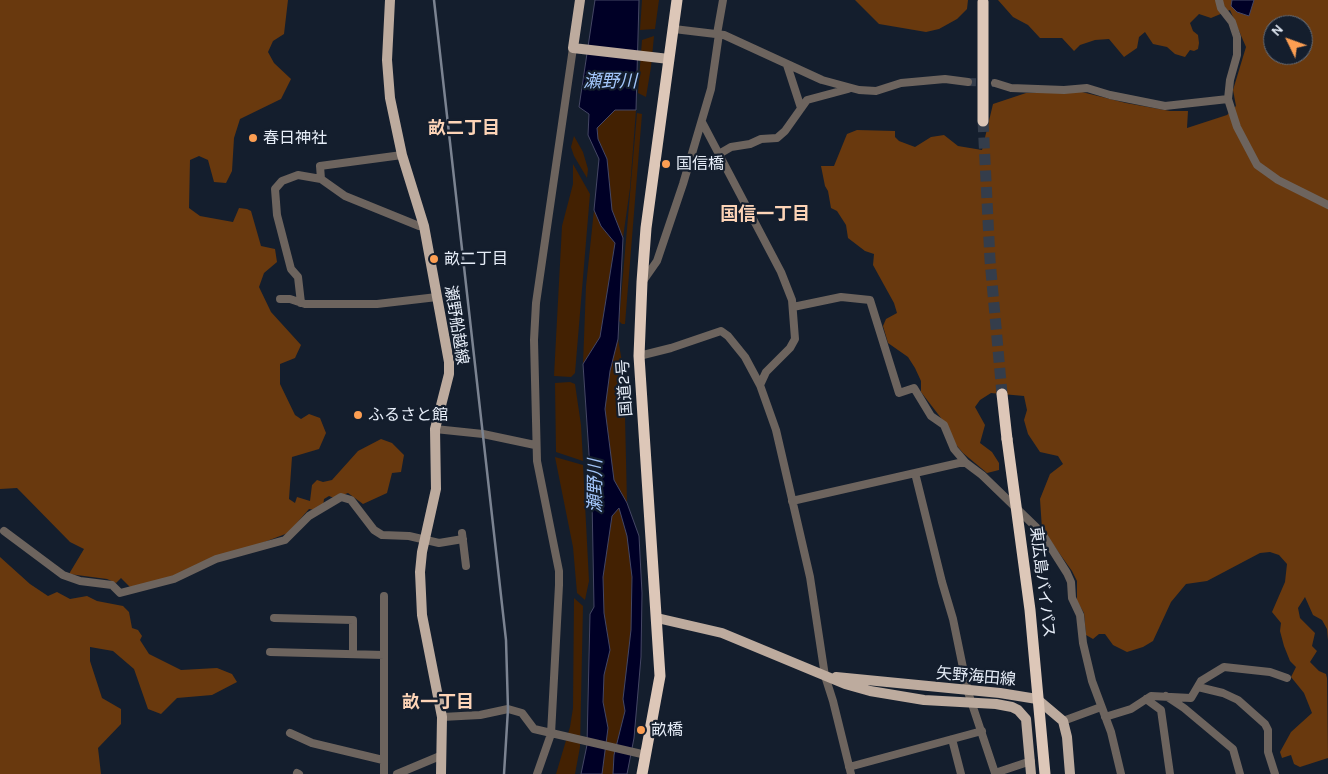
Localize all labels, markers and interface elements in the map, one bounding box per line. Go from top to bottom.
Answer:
north arrow [1263,15,1313,65]
text: N [1268,21,1287,40]
water label: 瀬野川 [583,71,637,93]
district label: 畝二丁目 [428,118,500,140]
place label: 春日神社 [263,128,327,148]
marker: 春日神社 [247,132,259,144]
place label: 国信橋 [676,154,724,174]
marker: 国信橋 [660,158,672,170]
district label: 国信一丁目 [720,204,810,226]
place label: 畝二丁目 [444,249,508,269]
marker: 畝二丁目 [428,253,440,265]
street label: 瀬野船越線 [440,284,472,366]
street label: 国道2号 [613,359,637,417]
place label: ふるさと館 [368,405,448,425]
marker: ふるさと館 [352,409,364,421]
water label: 瀬野川 [585,459,607,513]
street label: 東広島バイパス [1026,525,1058,639]
street label: 矢野海田線 [935,664,1017,690]
district label: 畝一丁目 [402,692,474,714]
place label: 畝橋 [651,720,683,740]
marker: 畝橋 [635,724,647,736]

